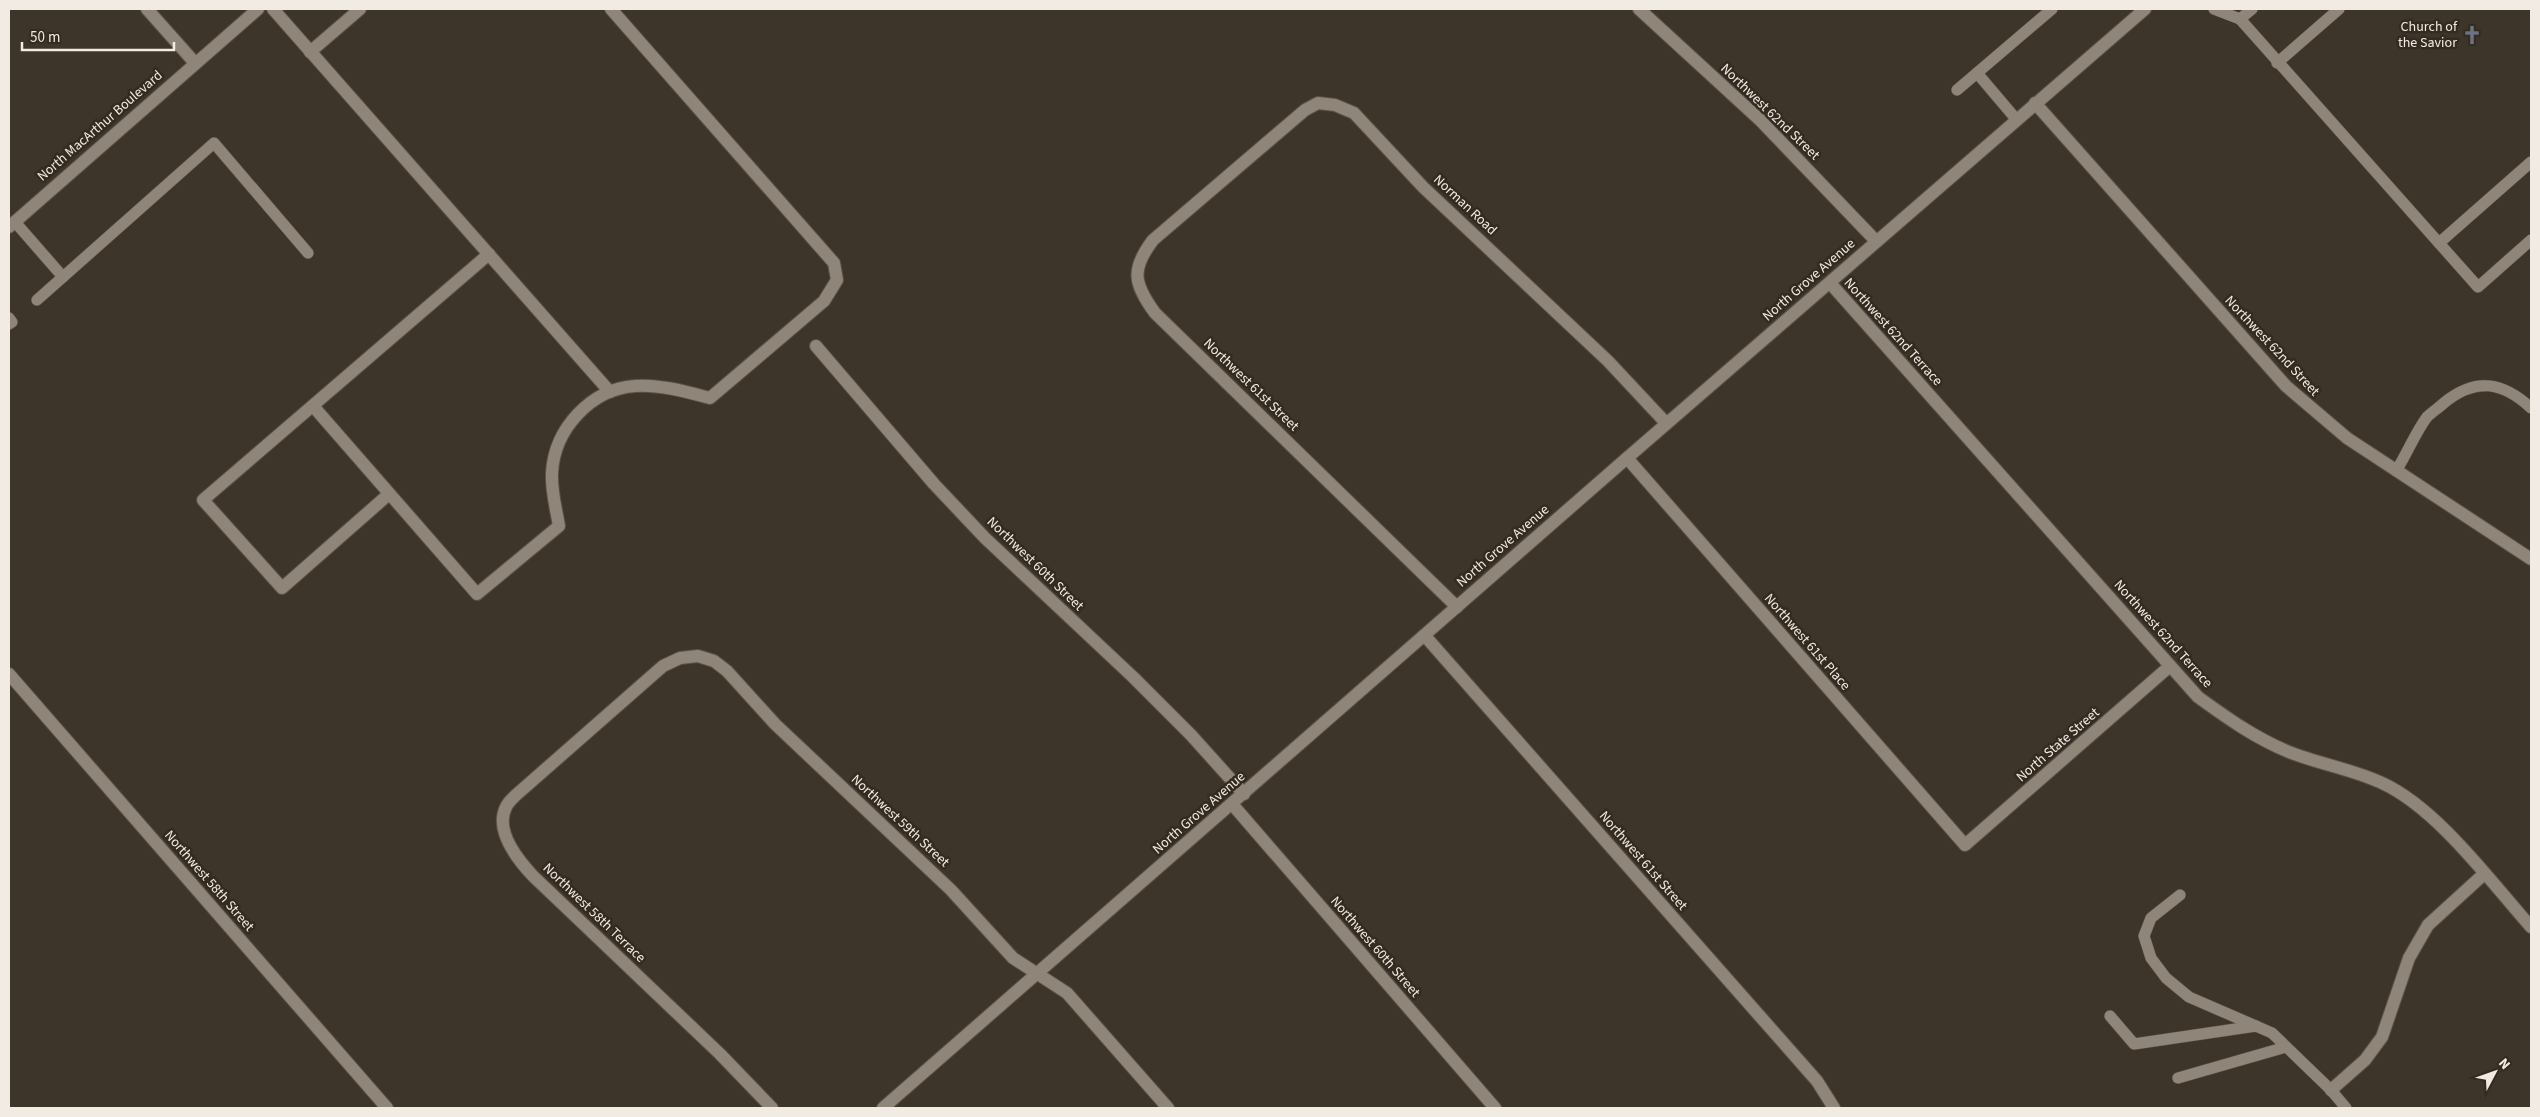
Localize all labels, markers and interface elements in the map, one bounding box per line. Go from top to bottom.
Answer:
place label: Church of the Savior [2398,17,2458,53]
scale bar [22,20,175,52]
church icon: Church of the Savior [2461,24,2483,46]
text: 50 m [30,27,60,48]
street label: Northwest 62nd Street [1716,59,1824,165]
street label: North MacArthur Boulevard [33,66,167,186]
street label: Norman Road [1429,170,1501,240]
street label: North Grove Avenue [1758,234,1860,326]
street label: Northwest 62nd Terrace [1839,274,1947,390]
street label: Northwest 62nd Street [2220,291,2324,401]
street label: Northwest 61st Street [1199,334,1303,436]
street label: North Grove Avenue [1452,500,1554,592]
street label: Northwest 60th Street [982,512,1088,616]
street label: Northwest 62nd Terrace [2109,576,2217,692]
street label: Northwest 61st Place [1759,589,1855,695]
street label: North State Street [2012,703,2104,787]
street label: North Grove Avenue [1148,767,1250,859]
street label: Northwest 59th Street [846,770,954,872]
street label: Northwest 61st Street [1594,807,1692,915]
street label: Northwest 58th Street [159,826,259,936]
street label: Northwest 58th Terrace [538,859,650,967]
street label: Northwest 60th Street [1325,892,1425,1002]
north arrow [2470,1047,2520,1097]
text: N [2493,1054,2515,1074]

